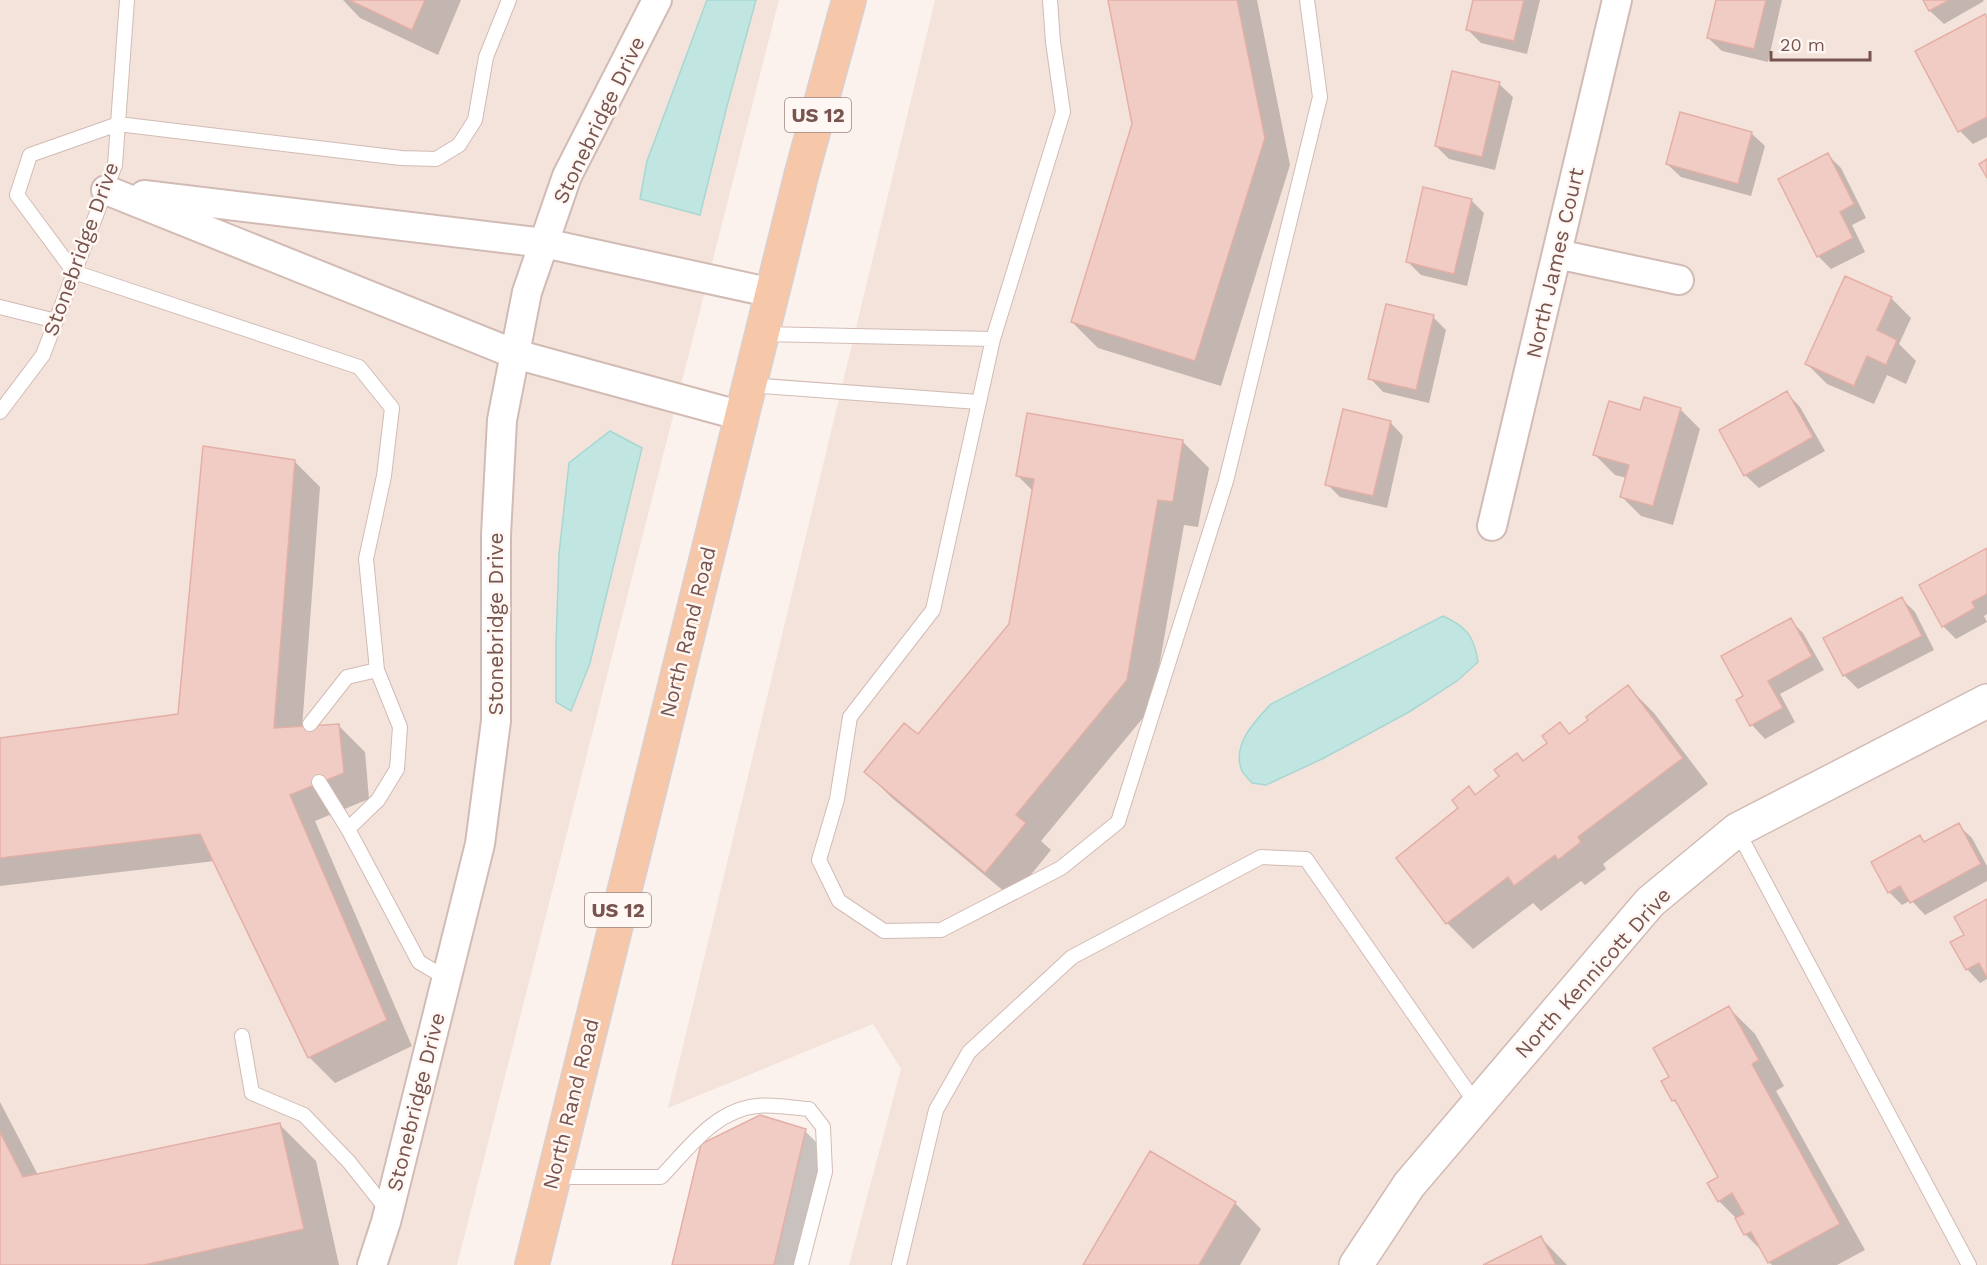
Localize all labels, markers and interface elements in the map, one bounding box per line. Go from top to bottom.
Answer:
scale bar [1771,24,1870,62]
street label: Stonebridge Drive [547,32,650,208]
text: 20 m [1780,34,1825,55]
road number: US 12 [785,98,851,132]
street label: Stonebridge Drive [37,159,124,339]
street label: North James Court [1520,165,1589,361]
street label: Stonebridge Drive [483,532,508,716]
street label: North Rand Road [654,544,721,720]
street label: North Kennicott Drive [1509,882,1676,1063]
road number: US 12 [585,893,651,927]
street label: Stonebridge Drive [381,1010,450,1194]
street label: North Rand Road [537,1016,604,1192]

